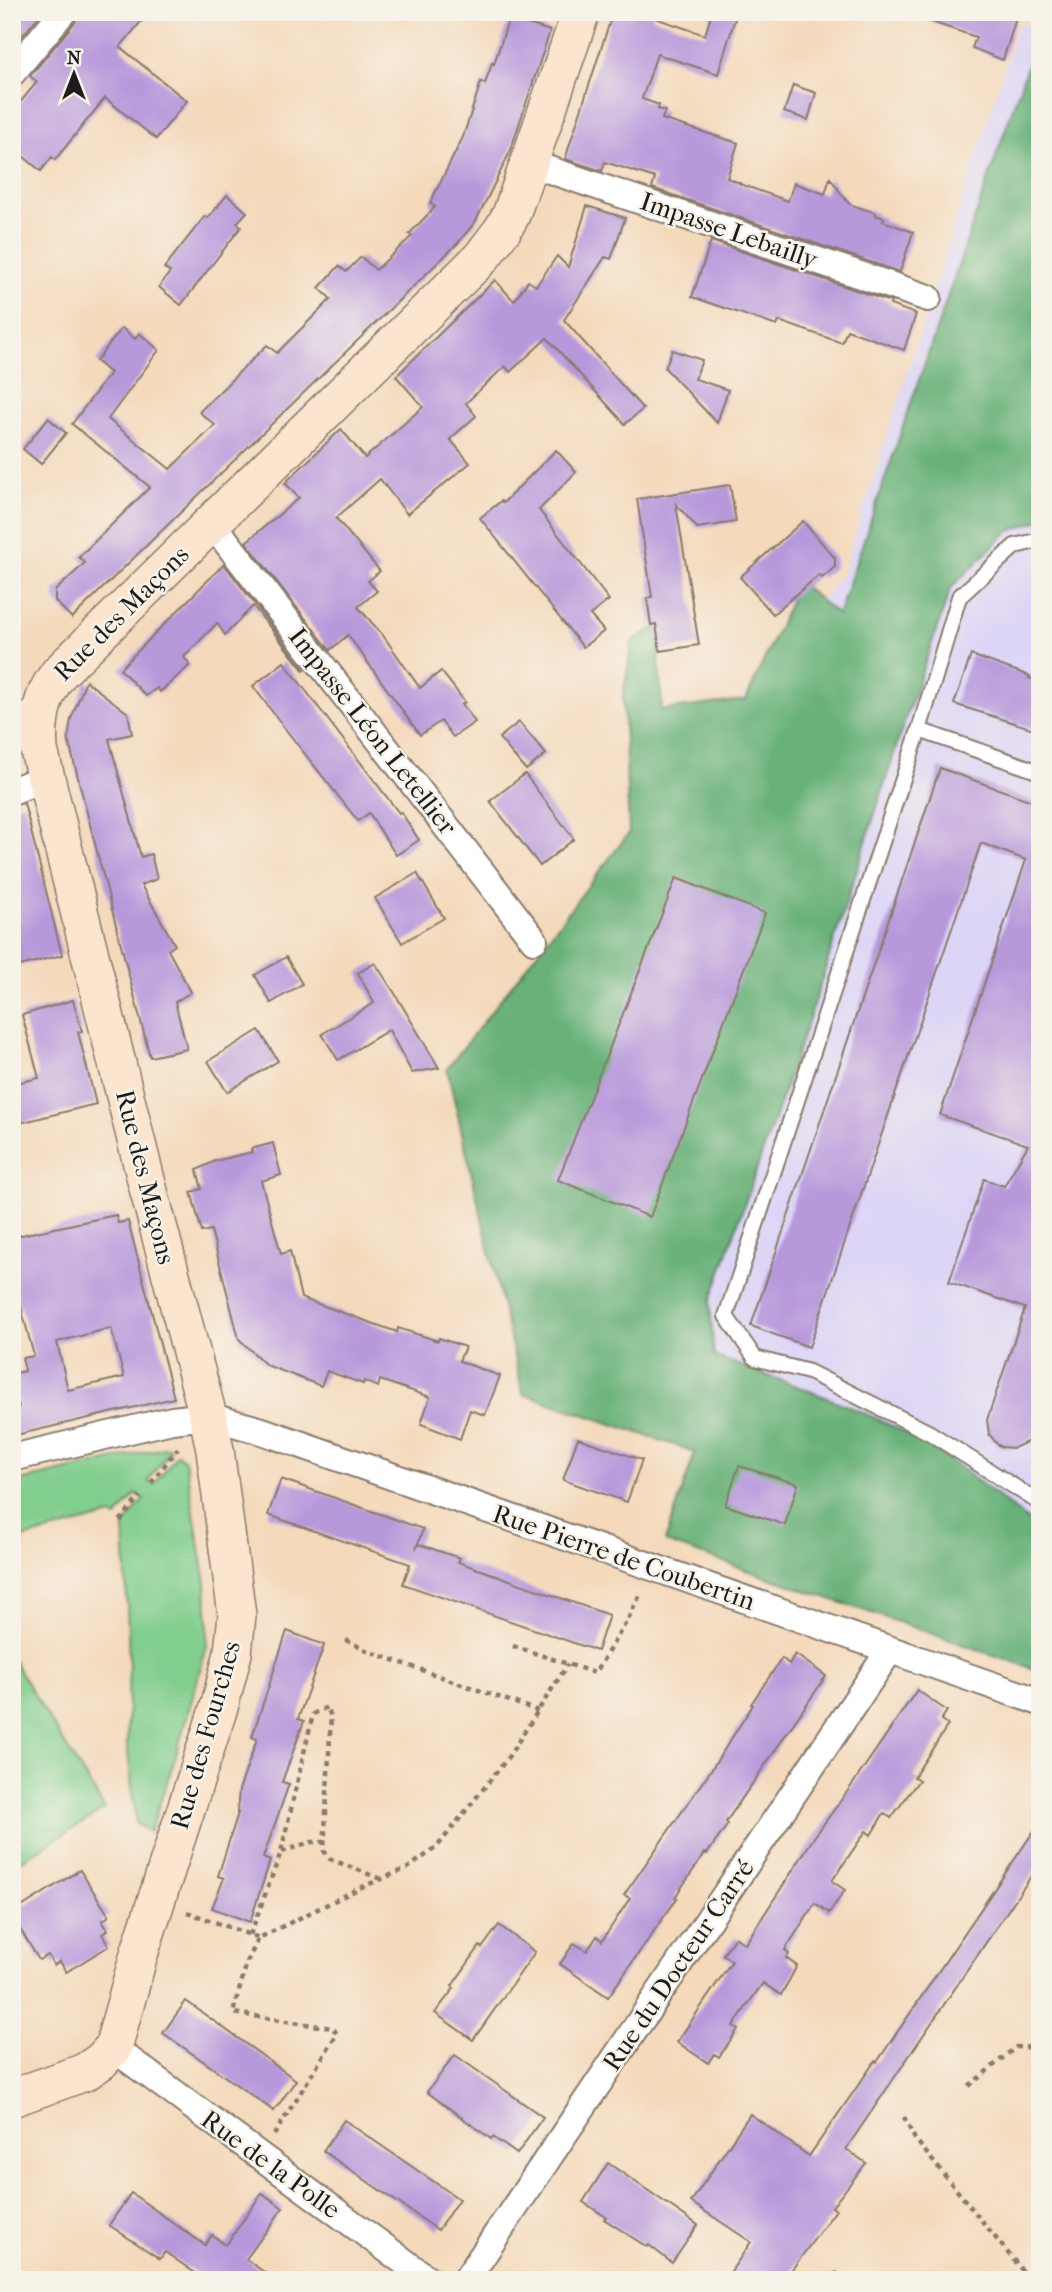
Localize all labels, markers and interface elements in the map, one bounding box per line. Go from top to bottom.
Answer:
north arrow [38,38,108,108]
text: N [67,47,82,69]
street label: Impasse Lebailly [636,186,823,276]
street label: Rue des Maçons [47,539,195,687]
street label: Impasse Léon Letellier [282,622,463,841]
street label: Rue des Maçons [109,1087,182,1268]
street label: Rue Pierre de Coubertin [489,1498,759,1617]
street label: Rue des Fourches [164,1637,247,1833]
street label: Rue du Docteur Carré [596,1854,761,2077]
street label: Rue de la Polle [195,2104,346,2225]

